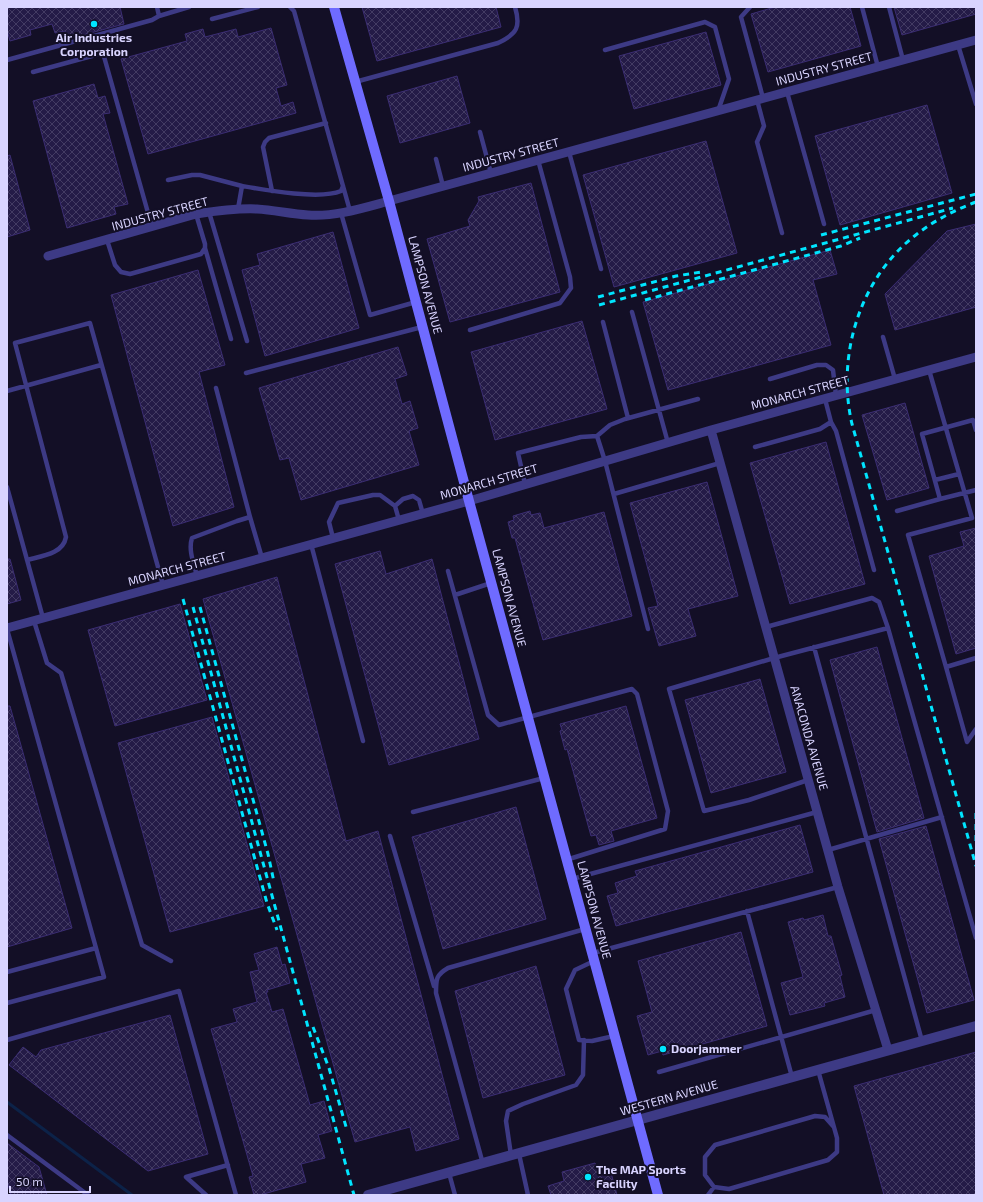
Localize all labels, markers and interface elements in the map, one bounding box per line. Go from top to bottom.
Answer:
marker: Air Industries Corporation [89,19,99,29]
place label: Air Industries Corporation [56,30,132,58]
street label: INDUSTRY STREET [774,48,874,88]
street label: INDUSTRY STREET [461,134,561,174]
street label: INDUSTRY STREET [110,193,210,233]
street label: LAMPSON AVENUE [406,234,446,336]
street label: MONARCH STREET [749,372,850,412]
street label: MONARCH STREET [438,460,539,502]
street label: LAMPSON AVENUE [490,547,530,649]
street label: MONARCH STREET [126,548,227,588]
street label: ANACONDA AVENUE [788,684,832,792]
street label: LAMPSON AVENUE [575,859,615,961]
place label: Doorjammer [671,1041,742,1056]
marker: Doorjammer [658,1044,668,1054]
street label: WESTERN AVENUE [618,1076,719,1118]
place label: The MAP Sports Facility [596,1162,686,1191]
scale bar [10,1168,90,1194]
marker: The MAP Sports Facility [583,1172,593,1182]
text: 50 m [16,1174,43,1188]

